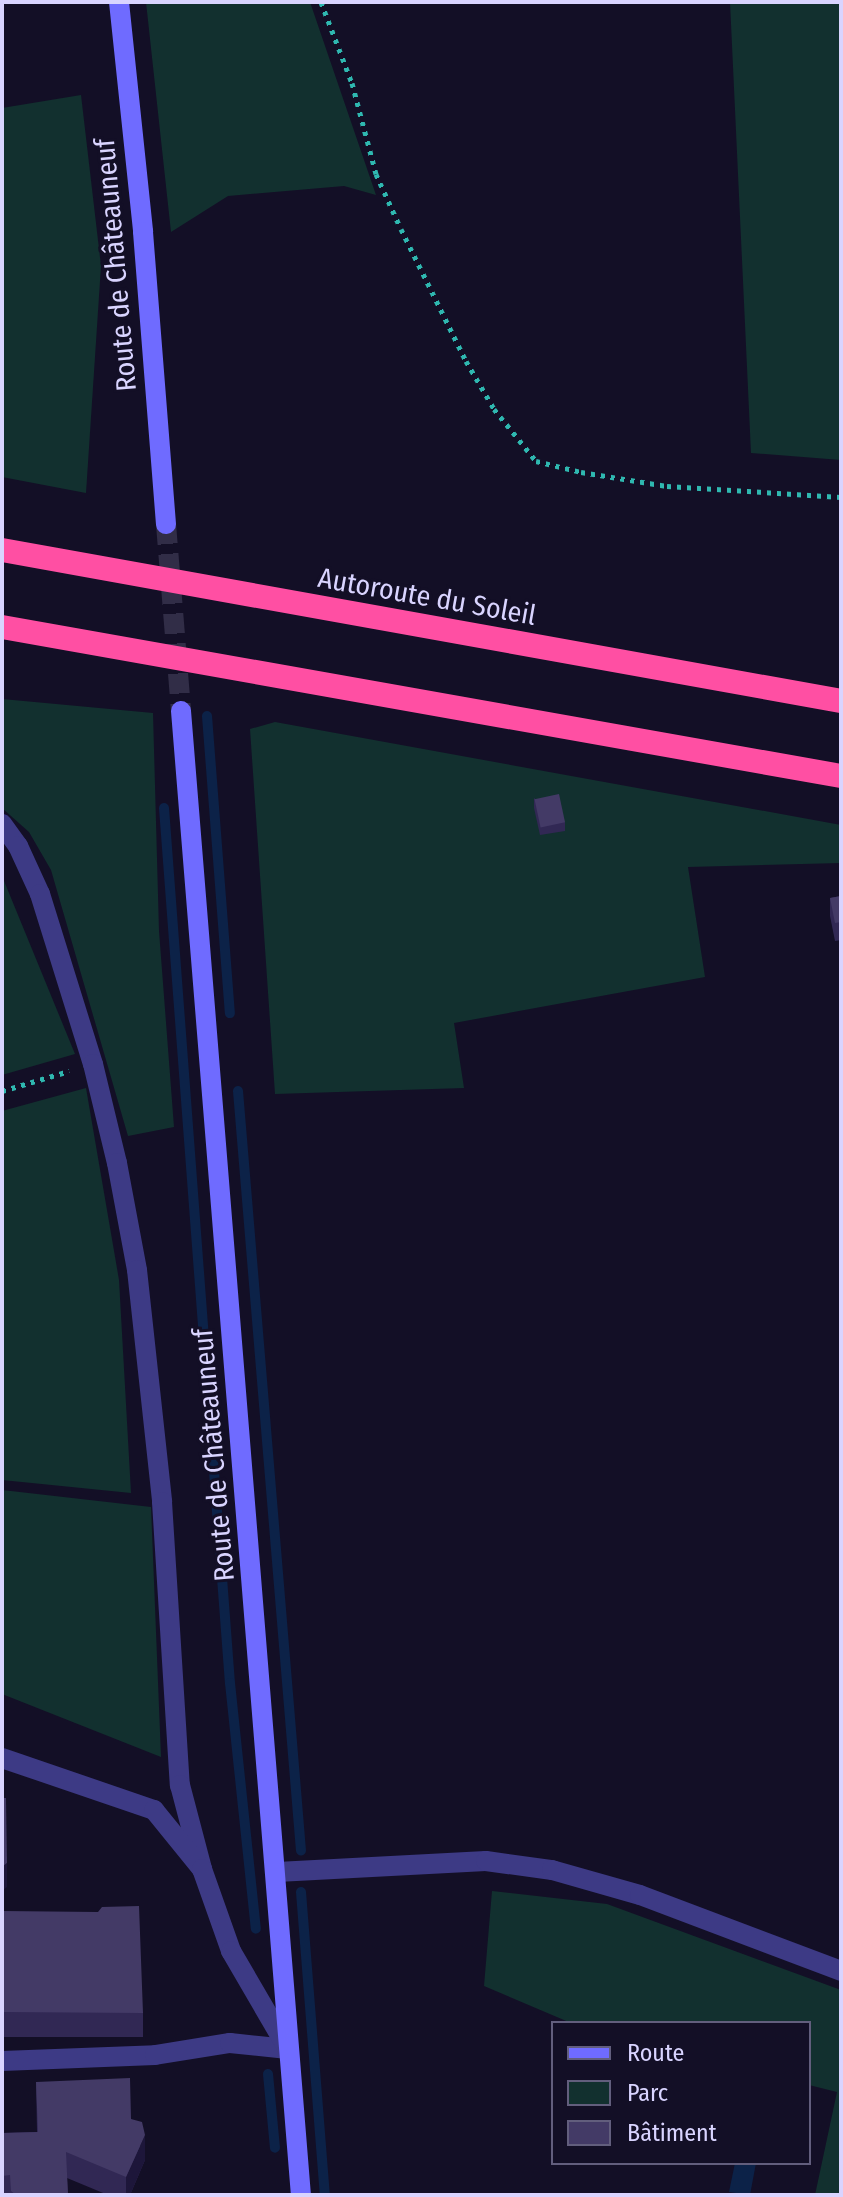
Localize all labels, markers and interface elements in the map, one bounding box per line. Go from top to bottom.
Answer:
street label: Route de Châteauneuf [88,137,144,393]
street label: Autoroute du Soleil [315,561,539,633]
street label: Route de Châteauneuf [186,1327,242,1583]
legend [551,2021,811,2165]
text: Route [627,2039,684,2067]
text: Parc [627,2079,668,2107]
text: Bâtiment [627,2119,717,2147]

